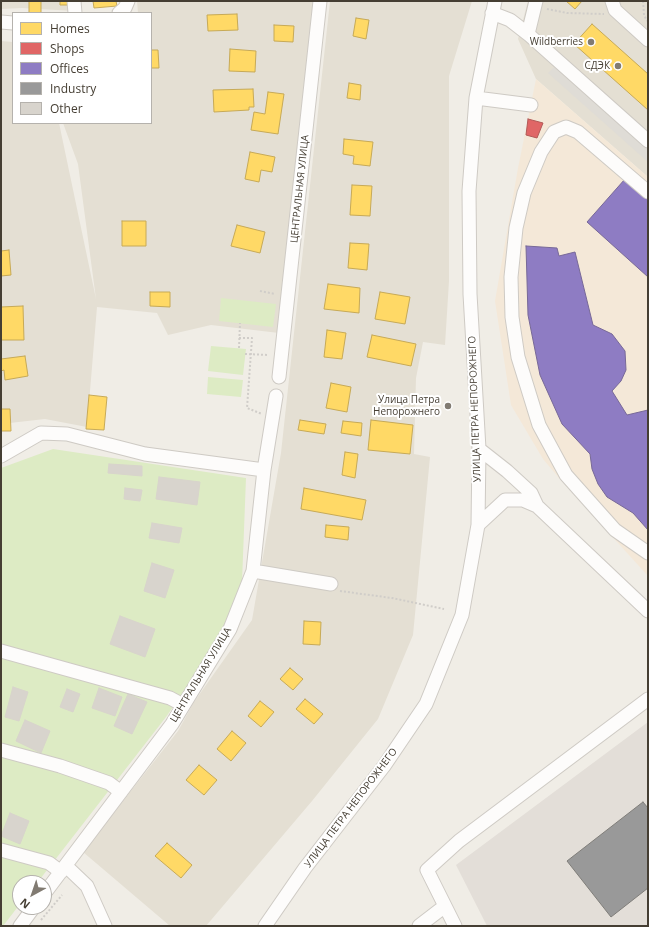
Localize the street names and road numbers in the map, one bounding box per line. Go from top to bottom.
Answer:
street label: ЦЕНТРАЛЬНАЯ УЛИЦА [288,134,312,244]
street label: УЛИЦА ПЕТРА НЕПОРОЖНЕГО [466,336,484,482]
street label: ЦЕНТРАЛЬНАЯ УЛИЦА [168,625,234,725]
street label: УЛИЦА ПЕТРА НЕПОРОЖНЕГО [302,746,400,870]

